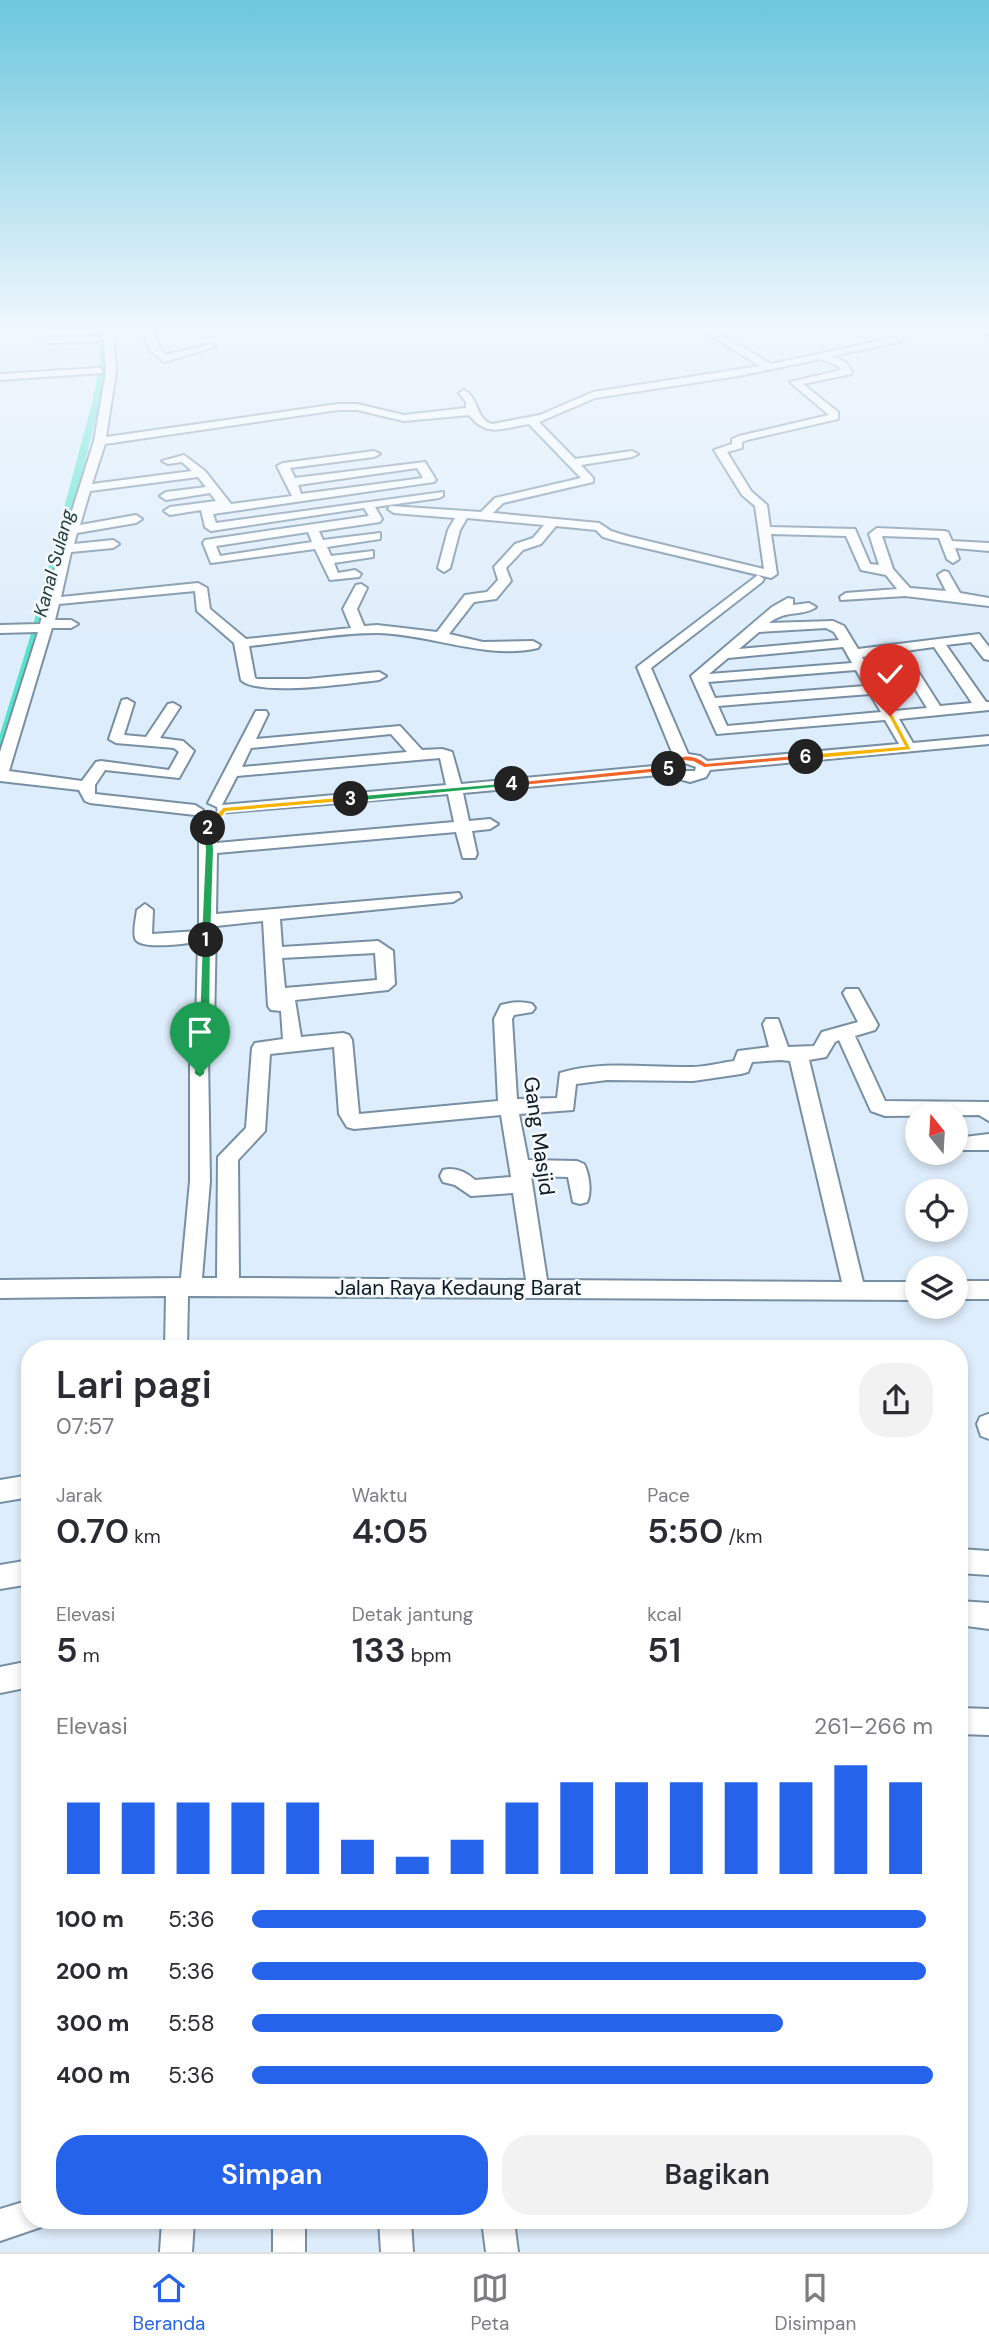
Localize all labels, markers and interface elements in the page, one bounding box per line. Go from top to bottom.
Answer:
water label: Kanal Sulang [28,506,80,620]
pin [860,644,920,716]
icon: check [871,655,909,693]
pin: 6 [788,740,824,774]
text: 6 [799,744,812,769]
pin: 5 [652,752,686,786]
text: 5 [663,756,674,781]
pin: 4 [494,766,530,802]
text: 4 [505,771,518,796]
pin: 3 [334,782,368,816]
text: 3 [345,786,356,811]
pin: 2 [190,810,226,846]
text: 2 [202,815,213,840]
pin: 1 [188,922,224,958]
text: 1 [202,927,209,952]
pin [170,1002,230,1074]
icon: arrive [181,1013,219,1051]
street label: Gang Masjid [517,1075,561,1197]
north arrow [905,1102,968,1166]
map controls [905,1102,968,1319]
button: locate [905,1179,968,1242]
button: layers [905,1256,968,1319]
street label: Jalan Raya Kedaung Barat [334,1274,582,1302]
text: Lari pagi [56,1360,212,1410]
button: share [859,1363,933,1437]
text: 07:57 [56,1411,114,1441]
text: Jarak [56,1483,103,1508]
text: Waktu [352,1483,407,1508]
text: Pace [647,1483,690,1508]
text: 0.70 [56,1508,129,1554]
text: 4:05 [352,1508,428,1554]
text: 5:50 [647,1508,723,1554]
text: km [129,1524,161,1549]
text: /km [723,1524,762,1549]
text: Elevasi [56,1602,115,1627]
text: Detak jantung [352,1602,473,1627]
text: kcal [647,1602,682,1627]
text: 5 [56,1627,78,1673]
text: 133 [352,1627,406,1673]
text: 51 [647,1627,681,1673]
text: m [78,1643,100,1668]
text: bpm [406,1643,452,1668]
text: Elevasi [56,1711,128,1741]
text: 261–266 m [814,1711,933,1741]
text: 100 m [56,1904,124,1934]
text: 5:36 [168,1904,215,1934]
text: 200 m [56,1956,129,1986]
text: 5:36 [168,1956,215,1986]
text: 300 m [56,2008,129,2038]
text: 5:58 [168,2008,215,2038]
text: 400 m [56,2060,130,2090]
text: 5:36 [168,2060,215,2090]
button: Simpan [56,2135,488,2215]
button: Bagikan [502,2135,933,2215]
tab: Beranda [133,2269,205,2336]
tab: Peta [471,2269,509,2336]
tab: Disimpan [775,2269,856,2336]

